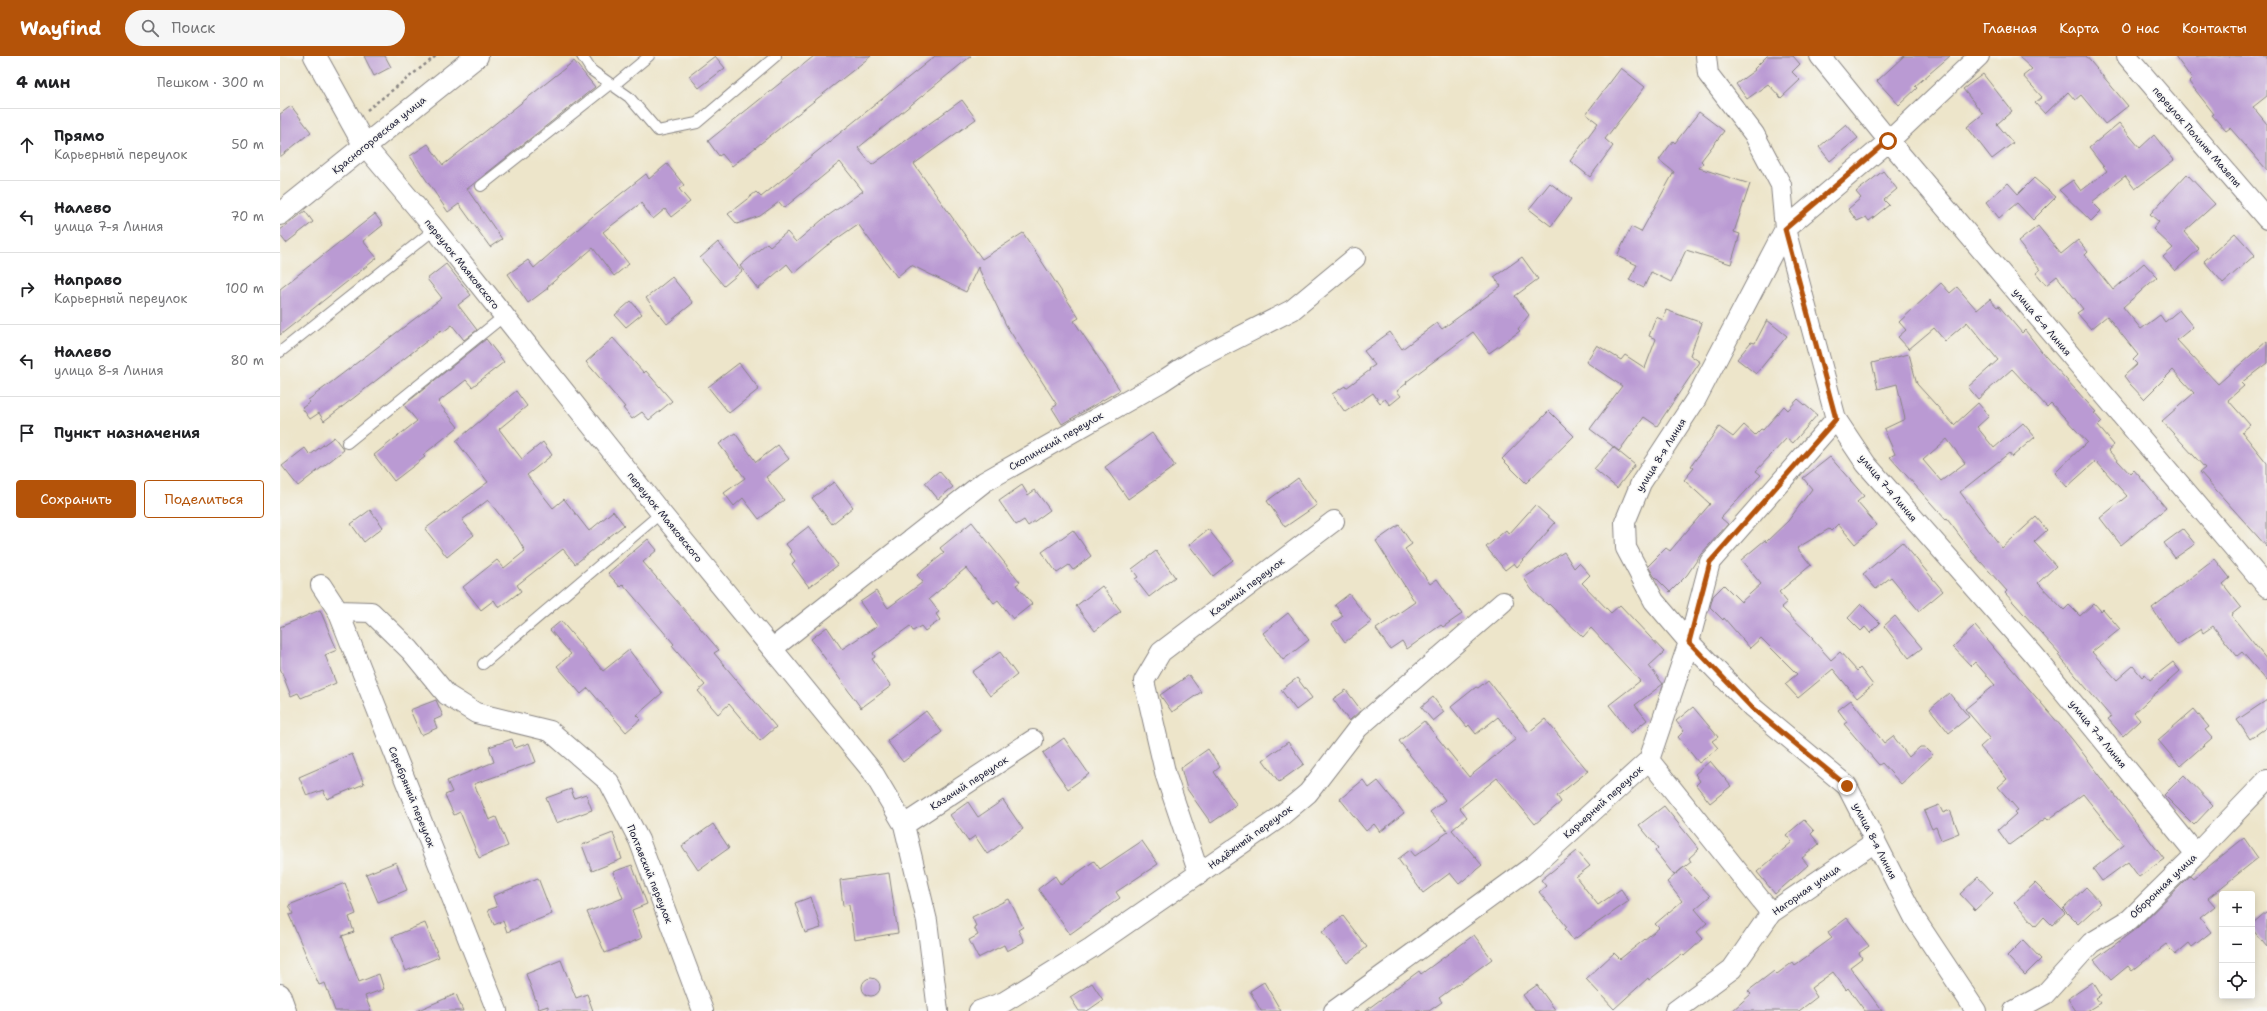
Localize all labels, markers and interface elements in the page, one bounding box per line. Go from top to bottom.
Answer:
search box [125,10,405,46]
text: Wayfind [20,16,101,41]
icon: search [139,17,161,39]
text: Поиск [171,18,215,38]
text: Главная [1983,19,2037,37]
text: Карта [2059,19,2099,37]
text: О нас [2121,19,2160,37]
text: Контакты [2182,19,2247,37]
text: 4 мин [16,71,71,93]
text: Пешком · 300 m [157,74,264,91]
street label: переулок Полины Мазепы [2150,84,2244,190]
street label: Красногоровская улица [329,93,429,177]
text: Прямо [54,126,104,146]
route start [1879,132,1897,150]
icon: ahead [16,134,38,156]
text: 50 m [231,136,264,153]
text: Карьерный переулок [54,146,187,163]
text: Налево [54,198,112,218]
icon: left [16,206,38,228]
text: 70 m [230,208,264,225]
street label: переулок Маяковского [422,216,502,312]
text: улица 7-я Линия [54,218,163,235]
text: Направо [54,270,122,290]
icon: right [16,278,38,300]
text: 100 m [225,280,264,297]
street label: улица 6-я Линия [2010,285,2074,359]
text: Карьерный переулок [54,290,187,307]
text: Налево [54,342,112,362]
icon: left [16,350,38,372]
text: 80 m [230,352,264,369]
text: улица 8-я Линия [54,362,164,379]
street label: Скопинский переулок [1007,408,1106,473]
street label: улица 8-я Линия [1633,416,1689,494]
icon: arrive [16,422,38,444]
text: Пункт назначения [54,423,200,443]
street label: улица 7-я Линия [1856,452,1920,524]
street label: переулок Маяковского [625,469,705,565]
button: Сохранить [16,480,136,518]
button: Поделиться [144,480,264,518]
street label: Казачий переулок [1207,554,1287,619]
street label: улица 7-я Линия [2066,697,2130,771]
street label: Серебряный переулок [386,744,439,850]
street label: Казачий переулок [928,753,1011,813]
street label: Карьерный переулок [1561,762,1646,841]
route end [1838,777,1856,795]
street label: улица 8-я Линия [1850,800,1900,882]
street label: Надёжный переулок [1205,802,1295,872]
street label: Полтавский переулок [624,823,676,926]
street label: Оборонная улица [2127,850,2200,921]
street label: Нагорная улица [1769,861,1843,918]
map controls [2219,891,2255,999]
button: + [2219,891,2255,927]
button: − [2219,927,2255,963]
button: locate [2219,963,2255,999]

